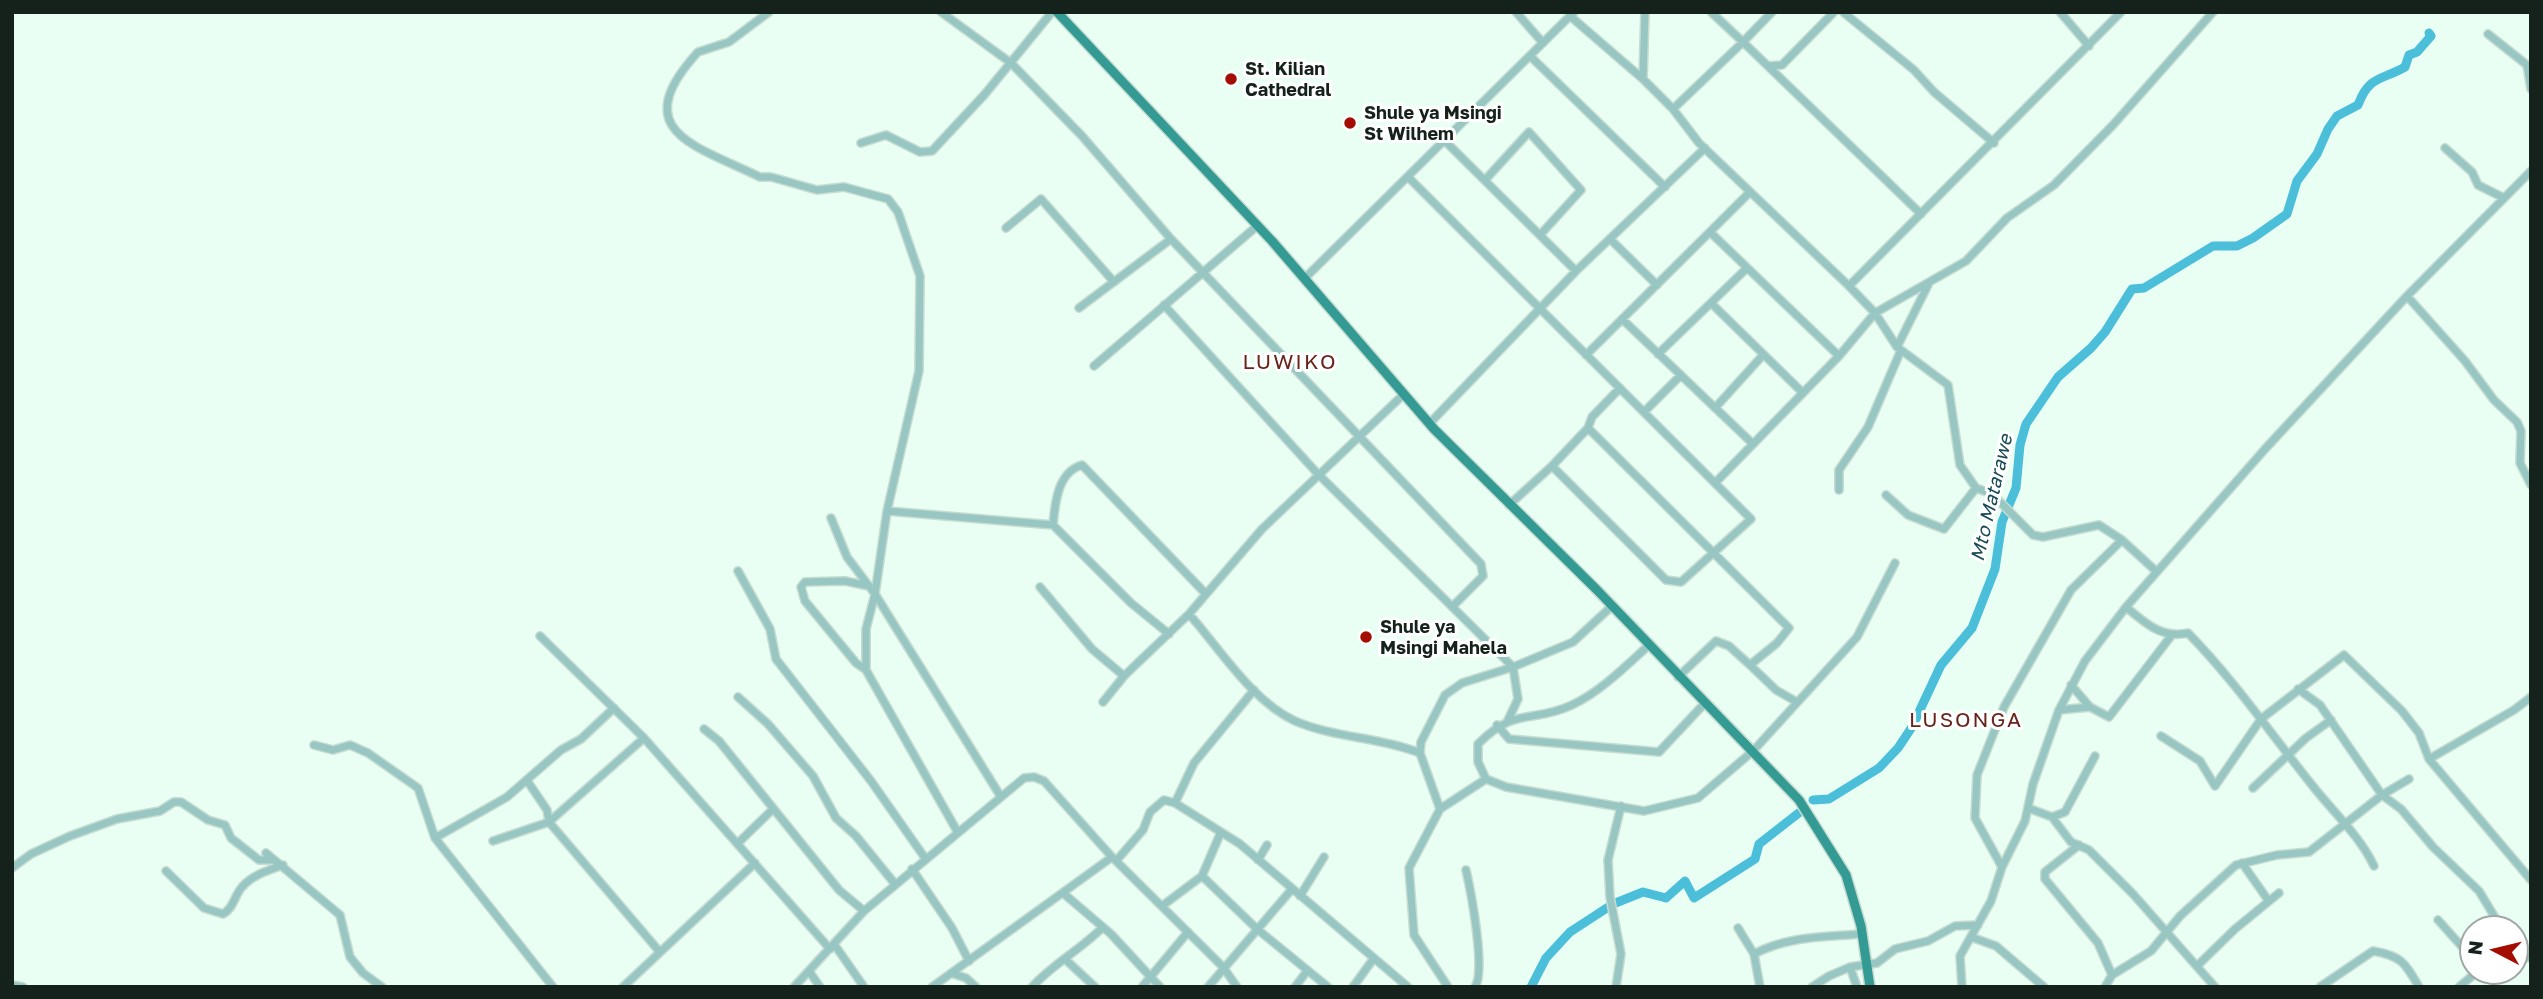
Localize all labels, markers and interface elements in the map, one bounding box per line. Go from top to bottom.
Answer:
place label: St. Kilian Cathedral [1245,58,1331,100]
marker: St. Kilian Cathedral [1223,71,1239,87]
place label: Shule ya Msingi St Wilhem [1364,102,1502,144]
marker: Shule ya Msingi St Wilhem [1342,115,1358,131]
district label: LUWIKO [1243,349,1337,375]
water label: Mto Matarawe [1966,432,2018,564]
place label: Shule ya Msingi Mahela [1380,616,1507,658]
marker: Shule ya Msingi Mahela [1358,629,1374,645]
district label: LUSONGA [1910,707,2022,733]
north arrow [2459,915,2529,985]
text: N [2462,939,2487,956]

